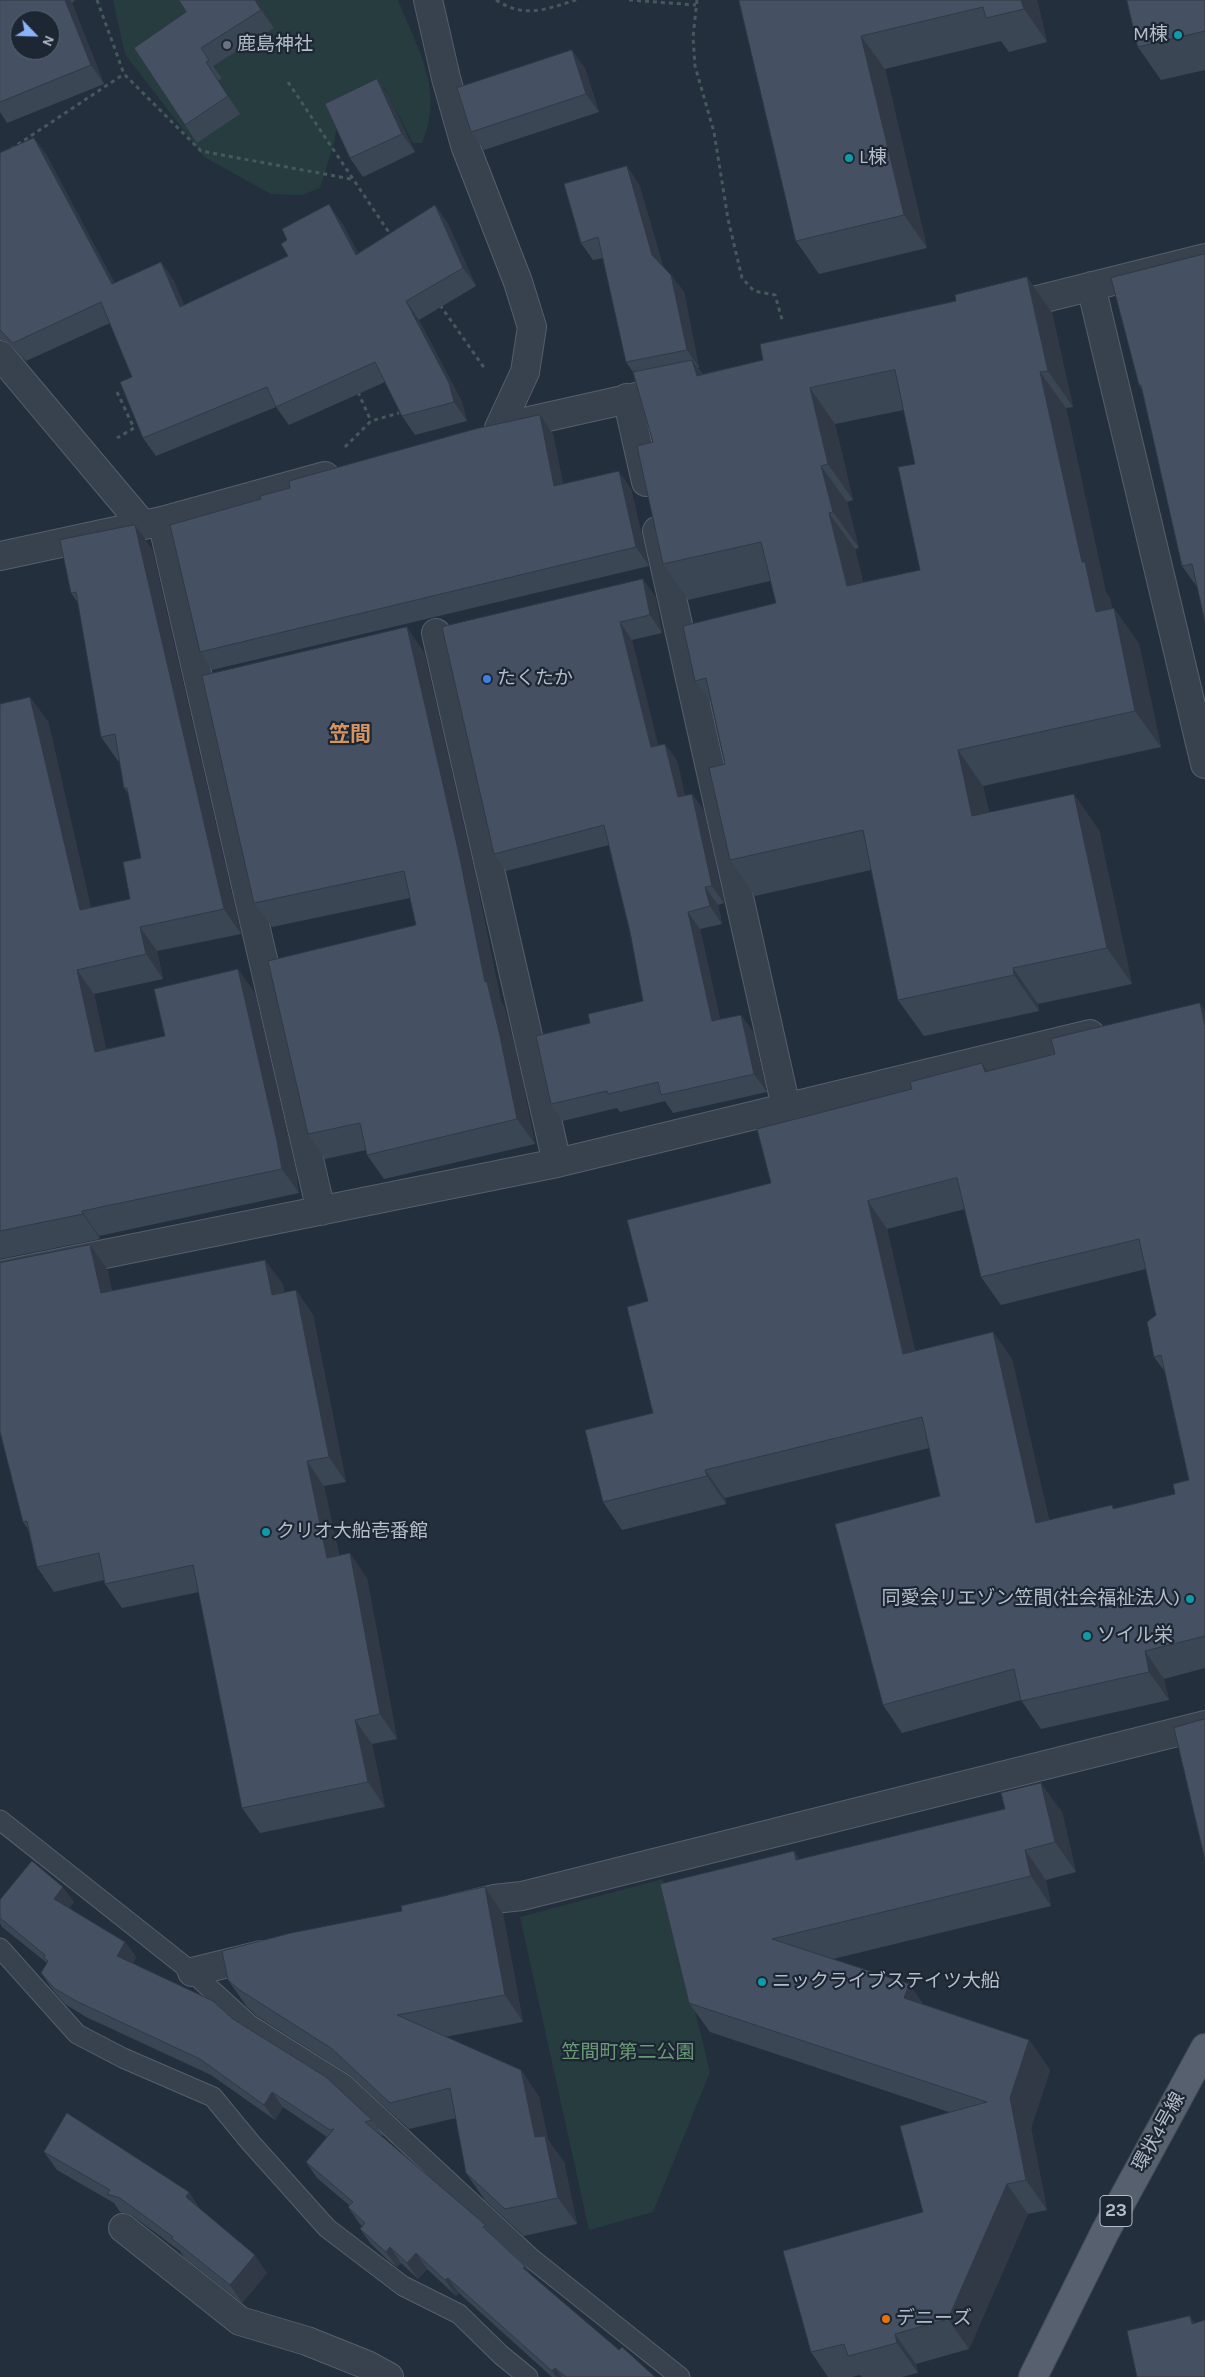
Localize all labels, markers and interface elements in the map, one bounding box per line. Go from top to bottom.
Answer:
north arrow [10,10,60,60]
place label: M棟 [1133,24,1168,46]
marker: M棟 [1172,29,1184,41]
text: N [38,33,58,49]
place label: 鹿島神社 [237,34,313,56]
marker: 鹿島神社 [221,39,233,51]
place label: L棟 [859,147,887,169]
marker: L棟 [843,152,855,164]
place label: たくたか [497,668,573,690]
marker: たくたか [481,673,493,685]
district label: 笠間 [329,722,371,748]
place label: クリオ大船壱番館 [276,1521,428,1543]
marker: クリオ大船壱番館 [260,1526,272,1538]
place label: 同愛会リエゾン笠間(社会福祉法人) [881,1588,1180,1610]
marker: 同愛会リエゾン笠間(社会福祉法人) [1184,1593,1196,1605]
place label: ソイル栄 [1097,1625,1173,1647]
marker: ソイル栄 [1081,1630,1093,1642]
place label: ニックライブステイツ大船 [772,1971,1000,1993]
marker: ニックライブステイツ大船 [756,1976,768,1988]
park label: 笠間町第二公園 [562,2042,694,2064]
street label: 環状4号線 [1128,2089,1190,2175]
road number: 23 [1100,2196,1132,2226]
place label: デニーズ [896,2308,972,2330]
marker: デニーズ [880,2313,892,2325]

